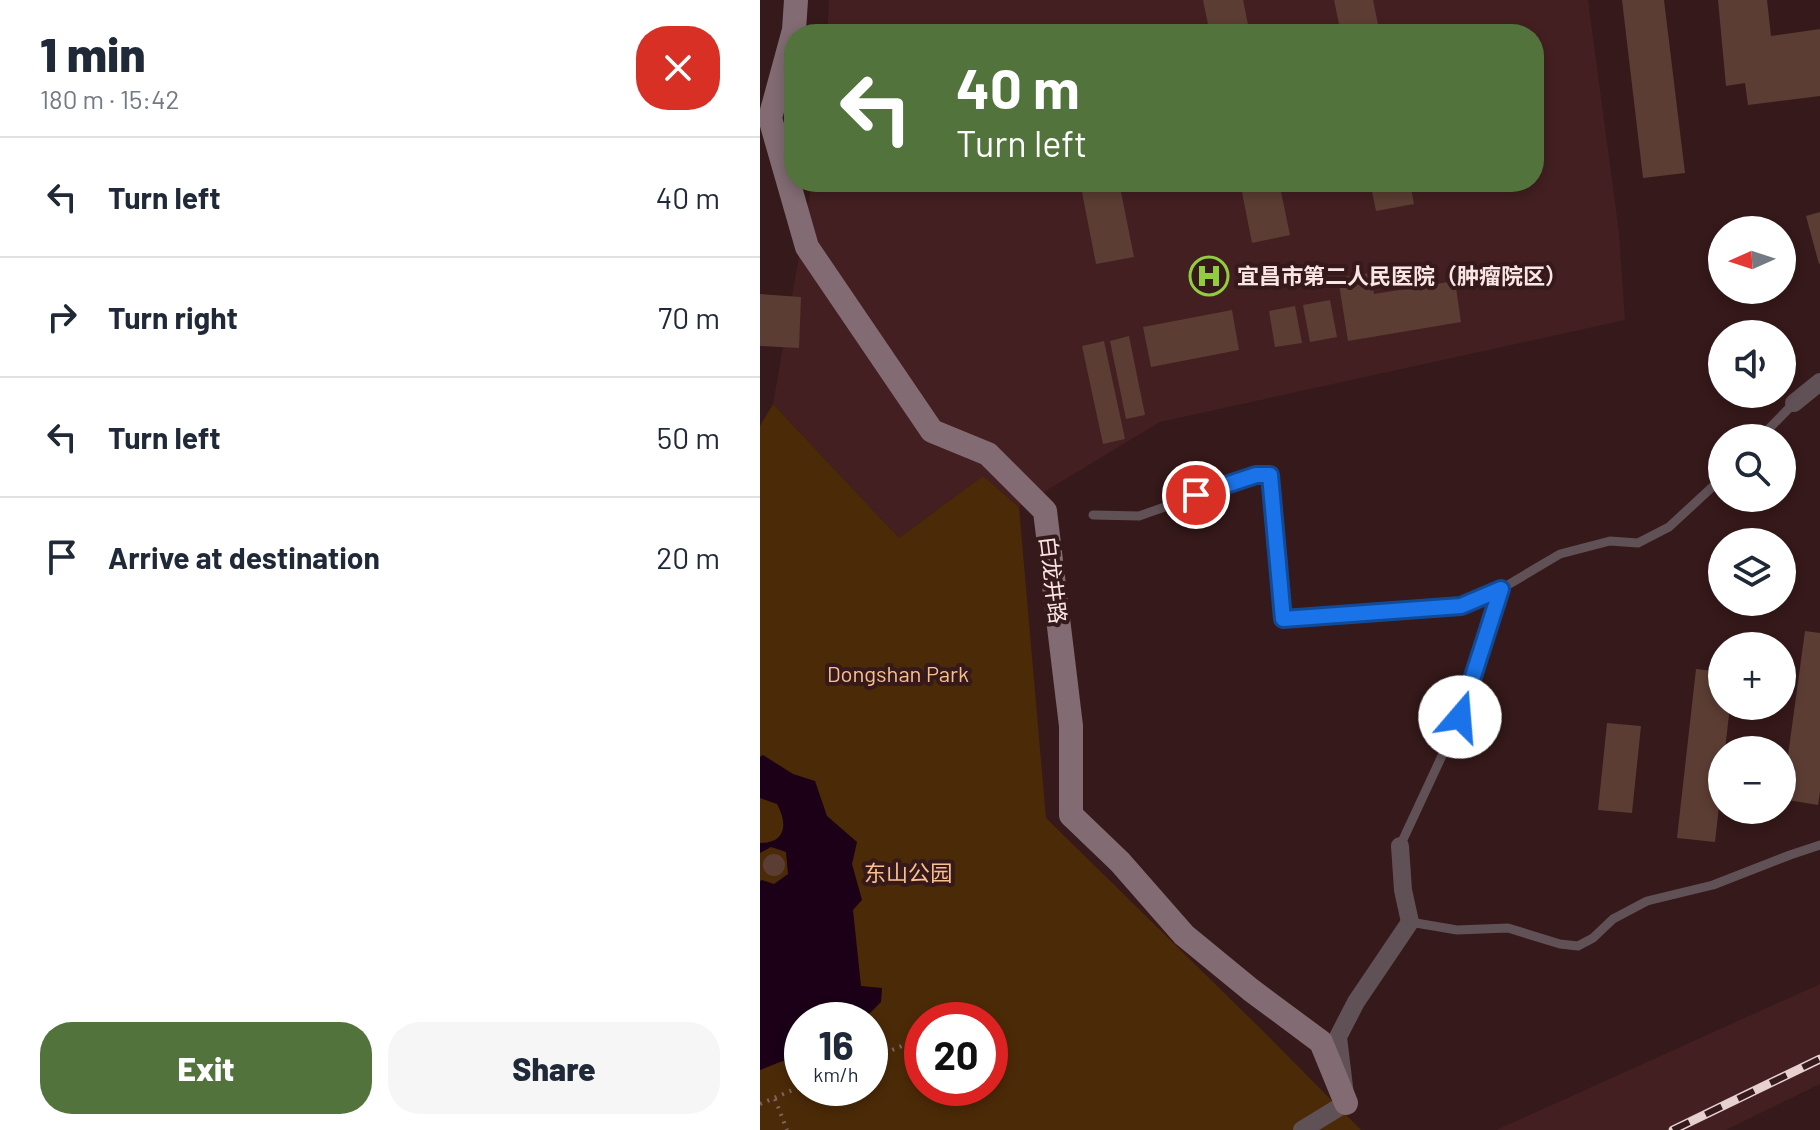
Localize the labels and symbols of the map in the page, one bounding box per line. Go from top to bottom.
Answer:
north arrow [1708,216,1796,304]
hospital icon: 宜昌市第二人民医院（肿瘤院区） [1188,255,1230,297]
place label: 宜昌市第二人民医院（肿瘤院区） [1237,262,1567,288]
pin [1162,461,1230,529]
street label: 白龙井路 [1036,535,1072,625]
park label: Dongshan Park [827,660,969,686]
position arrow [1418,675,1502,759]
park label: 东山公园 [864,859,952,885]
speed limit sign: 20 [904,1002,1008,1106]

